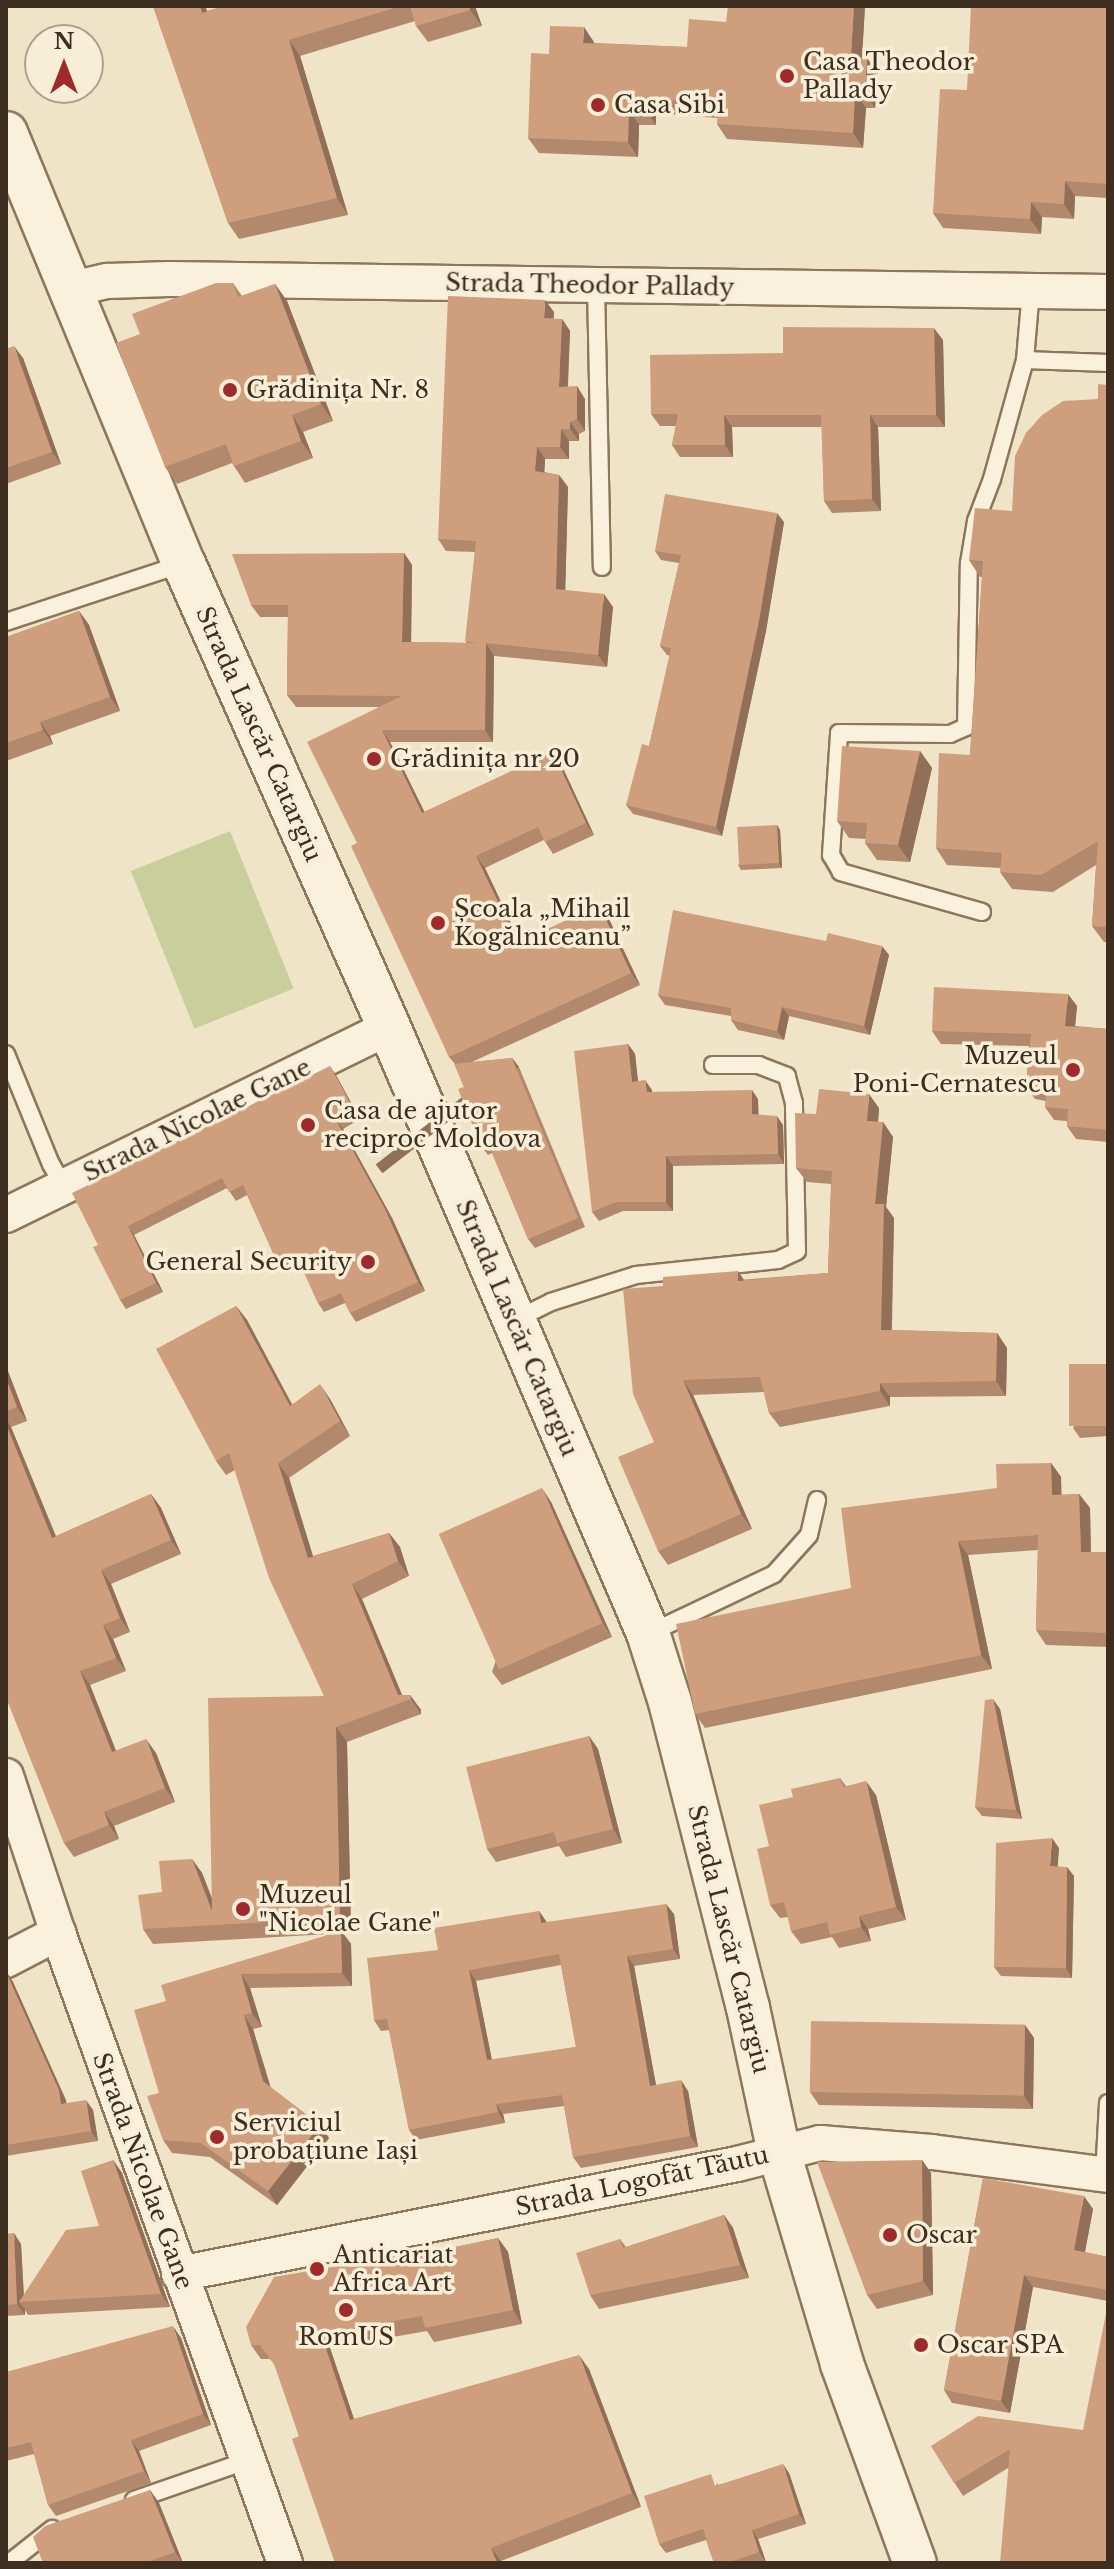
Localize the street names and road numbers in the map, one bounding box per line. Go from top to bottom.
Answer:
street label: Strada Theodor Pallady [444,268,736,302]
street label: Strada Lascăr Catargiu [190,602,328,866]
street label: Strada Nicolae Gane [78,1052,316,1188]
street label: Strada Lascăr Catargiu [450,1195,584,1461]
street label: Strada Lascăr Catargiu [682,1801,776,2077]
street label: Strada Nicolae Gane [87,2049,199,2293]
street label: Strada Logofăt Tăutu [512,2140,772,2222]

